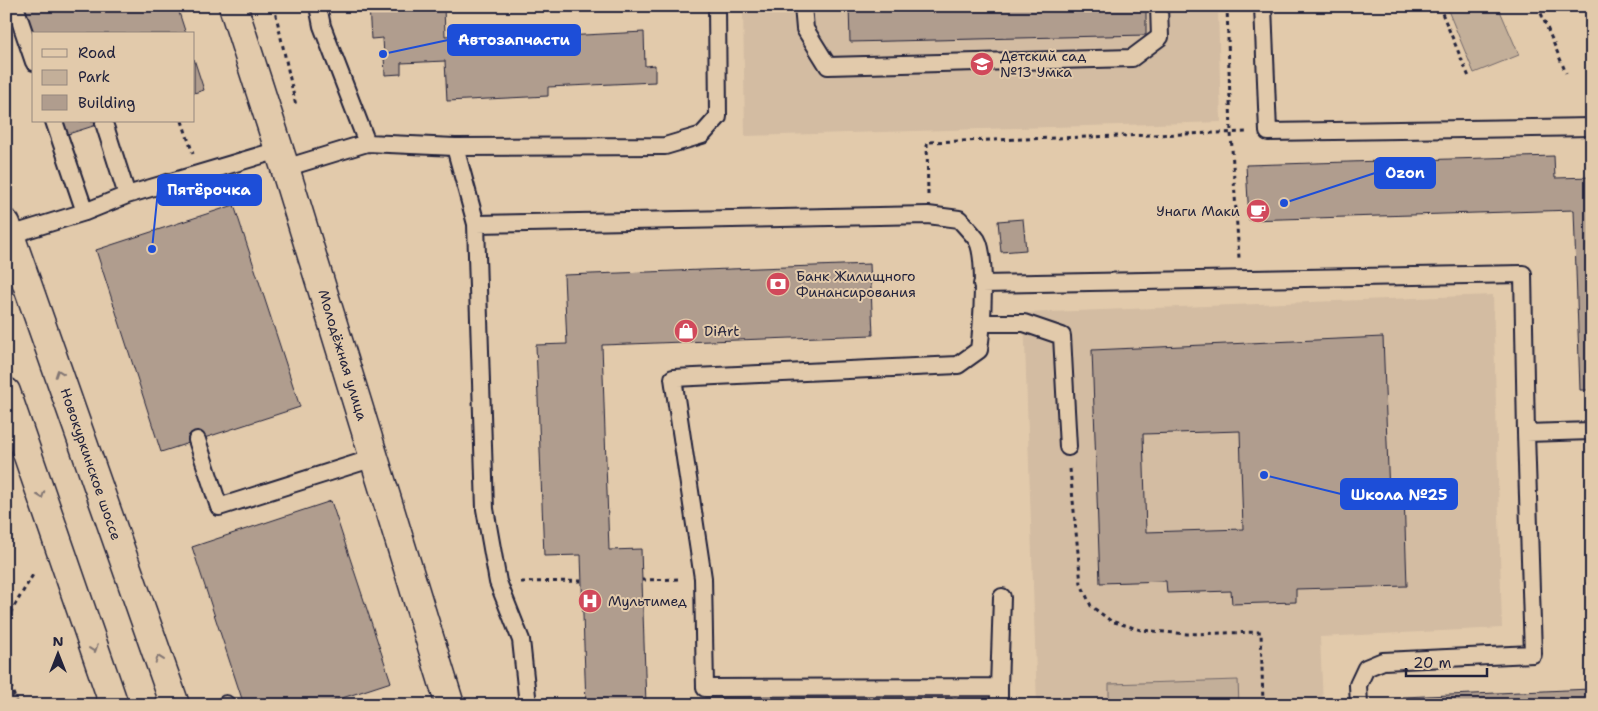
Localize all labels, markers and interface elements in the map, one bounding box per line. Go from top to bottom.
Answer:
callout: Автозапчасти [448,25,580,55]
text: Автозапчасти [458,30,571,50]
legend [32,32,195,122]
text: Road [78,43,116,63]
place label: Детский сад №13 Умка [1000,47,1086,81]
school or university icon: Детский сад №13 Умка [969,51,995,77]
text: Park [78,67,110,87]
text: Building [78,93,135,113]
callout: Ozon [1375,158,1435,188]
text: Ozon [1385,163,1425,183]
callout: Пятёрочка [158,175,261,205]
text: Пятёрочка [167,180,252,200]
cafe icon: Унаги Маки [1245,198,1271,224]
place label: Унаги Маки [1156,202,1240,220]
place label: Банк Жилищного Финансирования [796,267,916,301]
bank icon: Банк Жилищного Финансирования [765,271,791,297]
street label: Молодёжная улица [314,287,372,423]
shop icon: DiArt [673,318,699,344]
place label: DiArt [704,322,739,340]
one-way arrow [55,370,65,378]
street label: Новокуркинское шоссе [56,386,126,543]
callout: Школа №25 [1341,479,1457,509]
text: Школа №25 [1351,485,1447,505]
one-way arrow [35,490,45,499]
hospital icon: Мультимед [577,588,603,614]
place label: Мультимед [608,592,687,610]
north arrow [32,628,82,678]
text: N [52,632,64,650]
one-way arrow [88,644,98,652]
scale bar [1406,646,1487,678]
text: 20 m [1413,653,1452,673]
one-way arrow [155,655,165,664]

